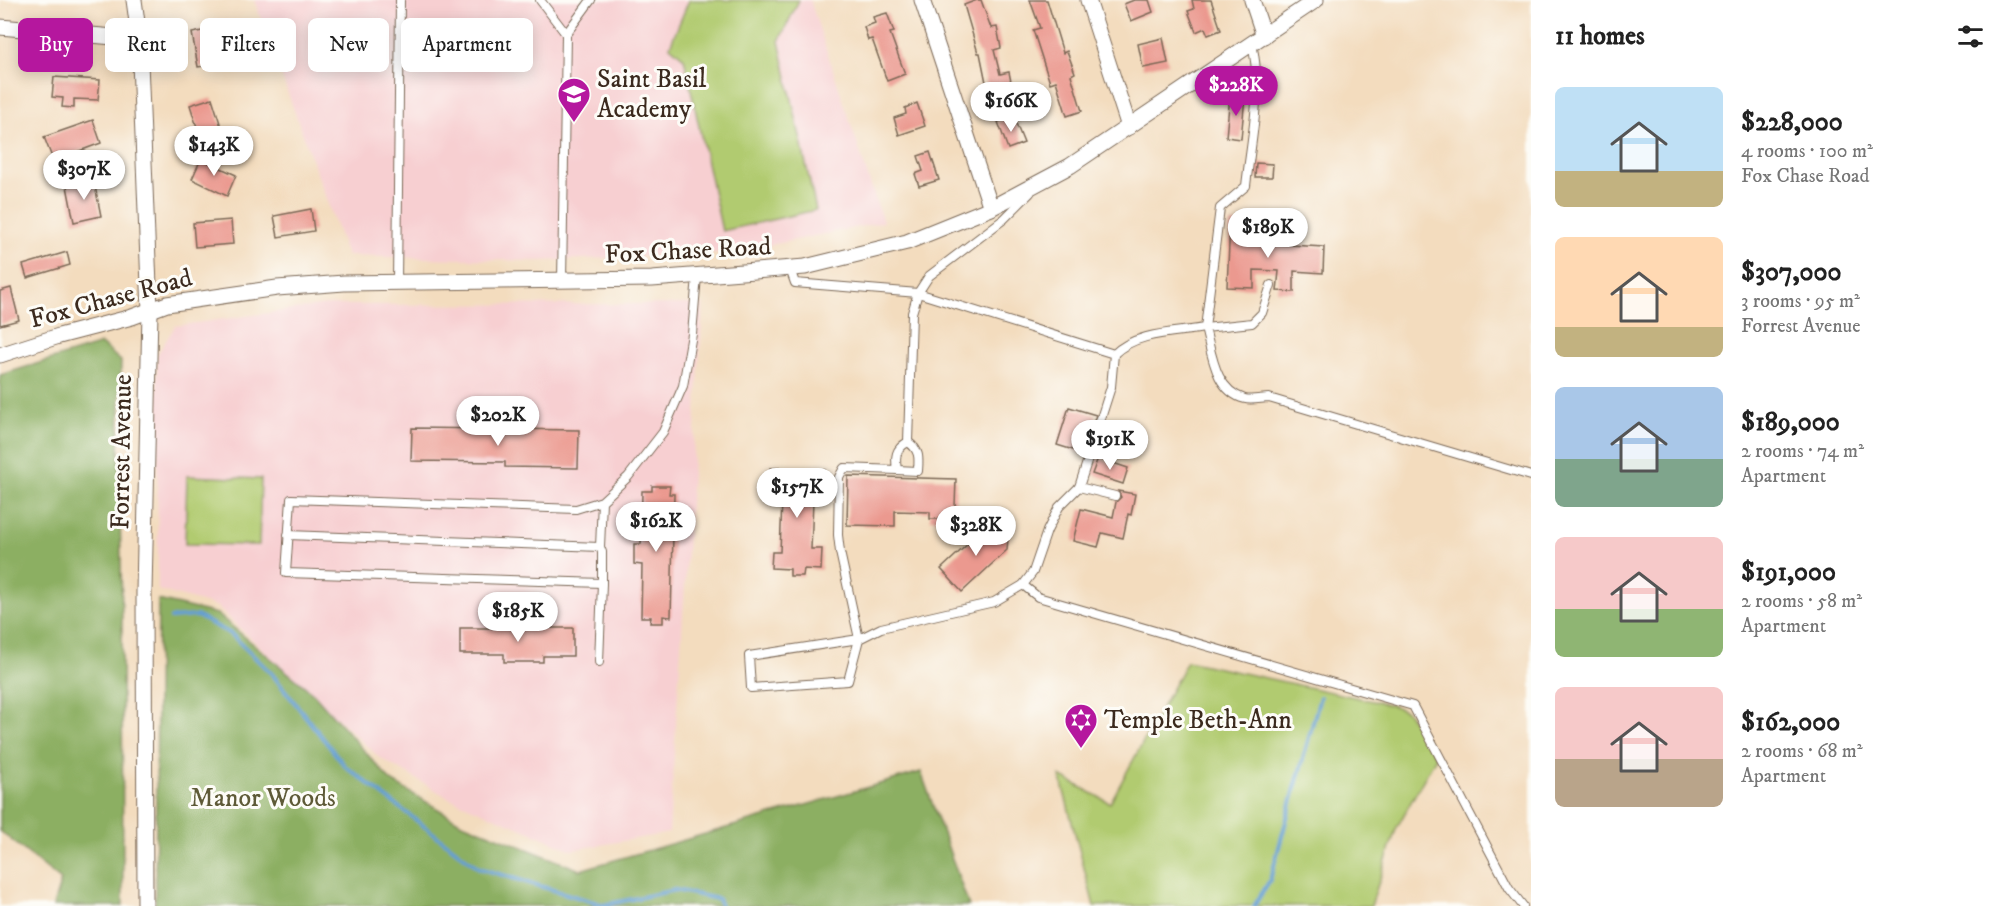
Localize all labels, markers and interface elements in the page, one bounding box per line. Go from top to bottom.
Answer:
chip: Buy [18,18,93,72]
chip: Rent [105,18,188,72]
chip: Filters [200,18,296,72]
chip: New [308,18,389,72]
chip: Apartment [401,18,533,72]
text: 11 homes [1555,20,1645,53]
icon: filters [1954,20,1987,53]
place label: Saint Basil Academy [597,63,707,126]
pin: $228K [1194,66,1278,117]
text: $228K [1209,73,1263,98]
school or university icon: Saint Basil Academy [556,76,592,123]
pin: $166K [969,82,1053,133]
text: $166K [984,89,1038,114]
text: $228,000 [1741,106,1843,139]
icon: home [1603,111,1675,183]
pin: $143K [172,126,256,177]
text: $143K [188,133,240,158]
text: 4 rooms · 100 m² [1741,139,1873,164]
pin: $307K [42,150,126,201]
text: $307K [57,157,111,182]
text: Fox Chase Road [1741,164,1869,189]
pin: $189K [1226,208,1310,259]
text: $189K [1242,215,1294,240]
street label: Fox Chase Road [604,230,772,272]
text: $307,000 [1741,256,1841,289]
street label: Fox Chase Road [26,261,196,337]
icon: home [1603,261,1675,333]
text: 3 rooms · 95 m² [1741,289,1860,314]
text: Forrest Avenue [1741,314,1860,339]
street label: Forrest Avenue [104,374,140,530]
pin: $202K [456,396,540,447]
text: $202K [470,403,526,428]
text: $189,000 [1741,406,1840,439]
icon: home [1603,411,1675,483]
pin: $191K [1068,420,1152,471]
text: $191K [1085,427,1135,452]
text: 2 rooms · 74 m² [1741,439,1864,464]
text: Apartment [1741,464,1826,489]
pin: $157K [755,468,839,519]
text: $157K [771,475,823,500]
pin: $162K [614,502,698,553]
pin: $328K [934,506,1018,557]
text: $162K [630,509,682,534]
text: $328K [950,513,1002,538]
text: $191,000 [1741,556,1836,589]
icon: home [1603,561,1675,633]
text: 2 rooms · 58 m² [1741,589,1862,614]
pin: $185K [476,592,560,643]
text: $185K [492,599,544,624]
text: Apartment [1741,614,1826,639]
synagogue icon: Temple Beth-Ann [1063,702,1099,749]
place label: Temple Beth-Ann [1104,704,1292,737]
text: $162,000 [1741,706,1840,739]
icon: home [1603,711,1675,783]
text: 2 rooms · 68 m² [1741,739,1863,764]
text: Apartment [1741,764,1826,789]
park label: Manor Woods [190,782,336,815]

